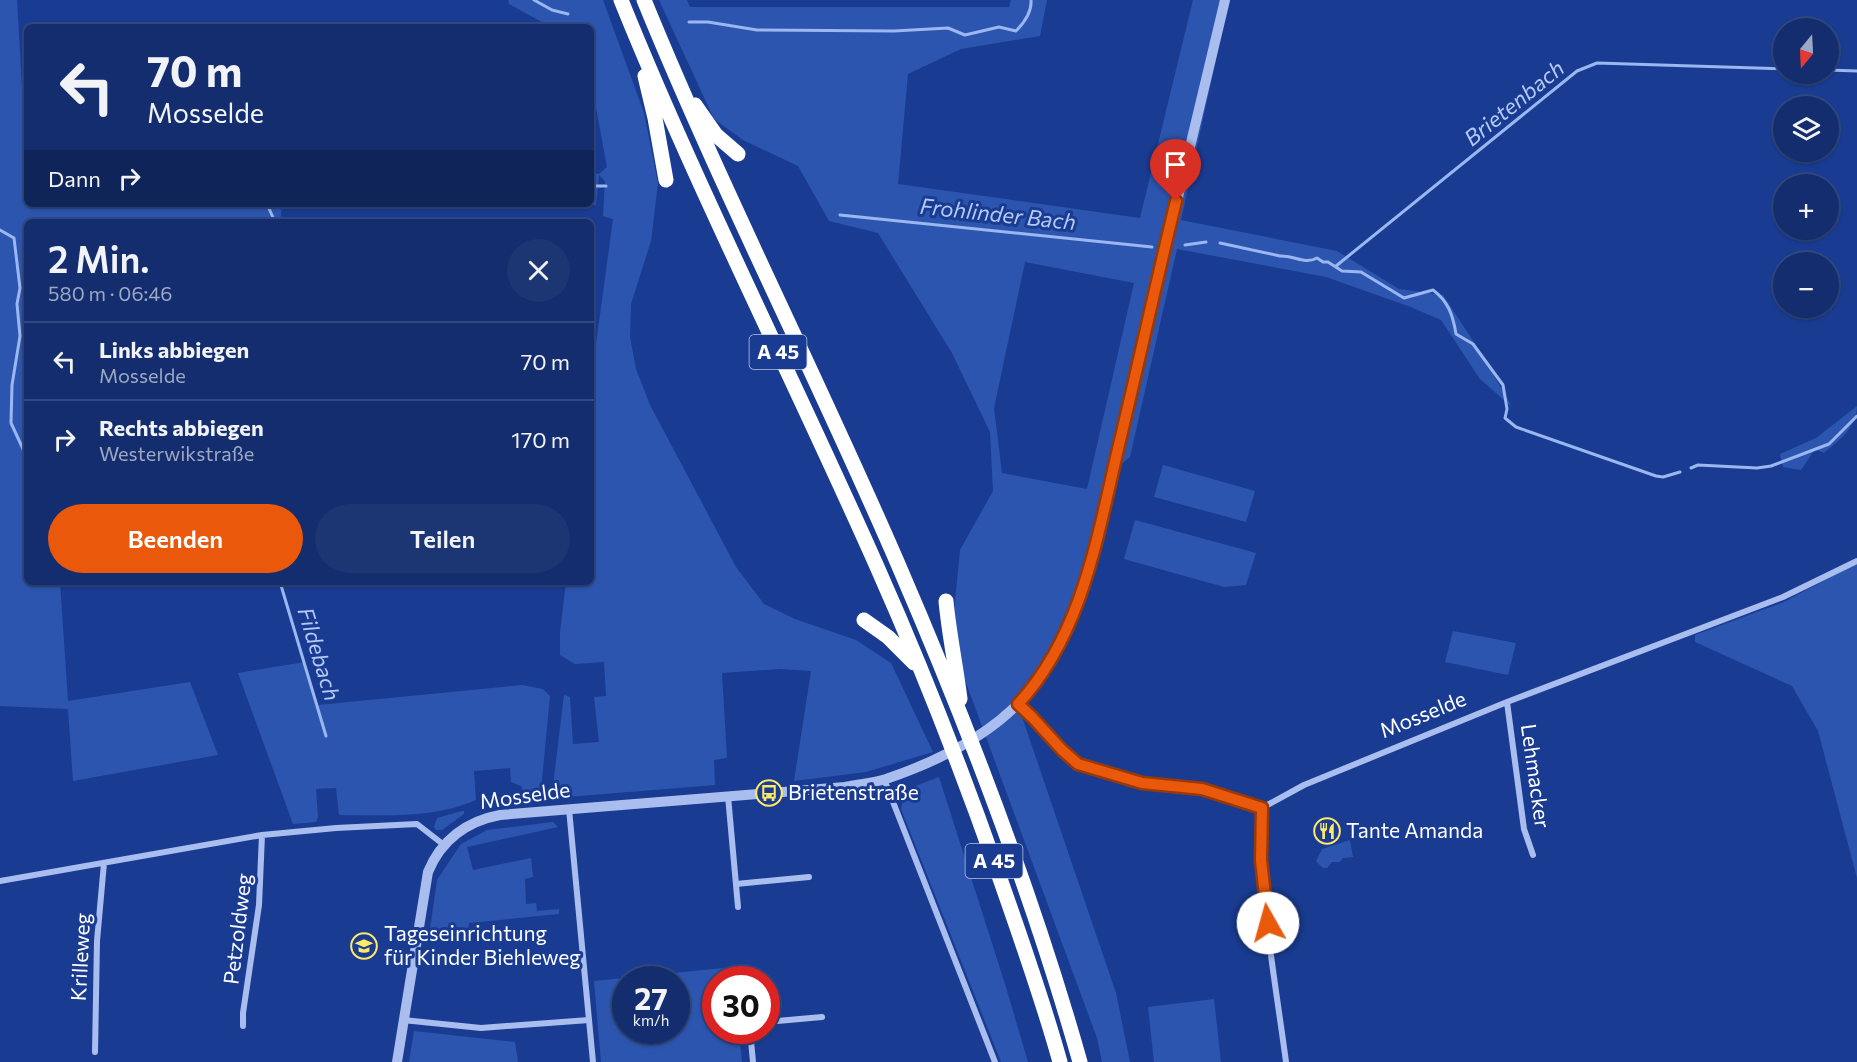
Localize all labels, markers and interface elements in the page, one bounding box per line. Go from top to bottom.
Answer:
north arrow [1773,18,1839,84]
map controls [1773,18,1839,318]
text: 70 m [147,44,242,96]
icon: left [48,48,126,126]
water label: Brietenbach [1458,54,1569,151]
text: Mosselde [147,96,264,129]
button: layers [1773,96,1839,162]
pin [1150,139,1201,201]
icon: arrive [1159,148,1192,181]
icon: right [113,162,146,195]
text: Dann [48,165,101,192]
button: + [1773,174,1839,240]
water label: Frohlinder Bach [919,192,1077,235]
text: 2 Min. [48,236,150,280]
button: close [507,239,570,302]
button: − [1773,252,1839,318]
text: 580 m · 06:46 [48,281,172,305]
road number: A 45 [750,335,806,369]
text: Links abbiegen [99,336,249,363]
icon: left [48,345,81,378]
text: 70 m [521,348,570,375]
text: Mosselde [99,363,186,387]
text: Rechts abbiegen [99,414,264,441]
icon: right [48,423,81,456]
text: 170 m [511,426,570,453]
text: Westerwikstraße [99,441,254,465]
button: Beenden [48,504,303,573]
button: Teilen [315,504,570,573]
water label: Fildebach [293,604,346,704]
street label: Mosselde [1376,685,1469,742]
street label: Lehmacker [1517,722,1556,830]
street label: Mosselde [478,776,572,813]
bus stop icon: Brietenstraße [754,778,784,808]
place label: Brietenstraße [788,779,919,804]
restaurant icon: Tante Amanda [1312,816,1342,846]
place label: Tante Amanda [1346,817,1483,842]
road number: A 45 [966,844,1022,878]
street label: Petzoldweg [217,872,256,986]
position arrow [1236,891,1300,955]
street label: Krilleweg [65,912,94,1002]
place label: Tageseinrichtung für Kinder Biehleweg [384,920,581,969]
school or university icon: Tageseinrichtung für Kinder Biehleweg [349,931,379,961]
speed limit sign: 30 [702,966,780,1044]
text: 27 [634,979,668,1016]
text: km/h [633,1011,669,1029]

